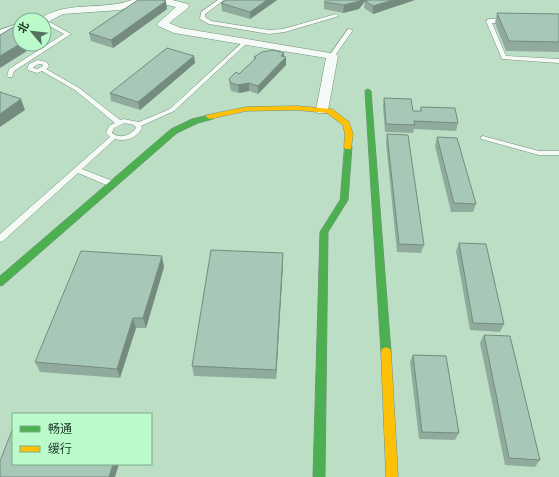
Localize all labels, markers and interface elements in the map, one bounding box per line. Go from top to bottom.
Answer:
north arrow [12,12,52,52]
text: 北 [14,19,31,35]
legend [12,413,152,465]
text: 畅通 [48,421,72,435]
text: 缓行 [48,441,72,455]

